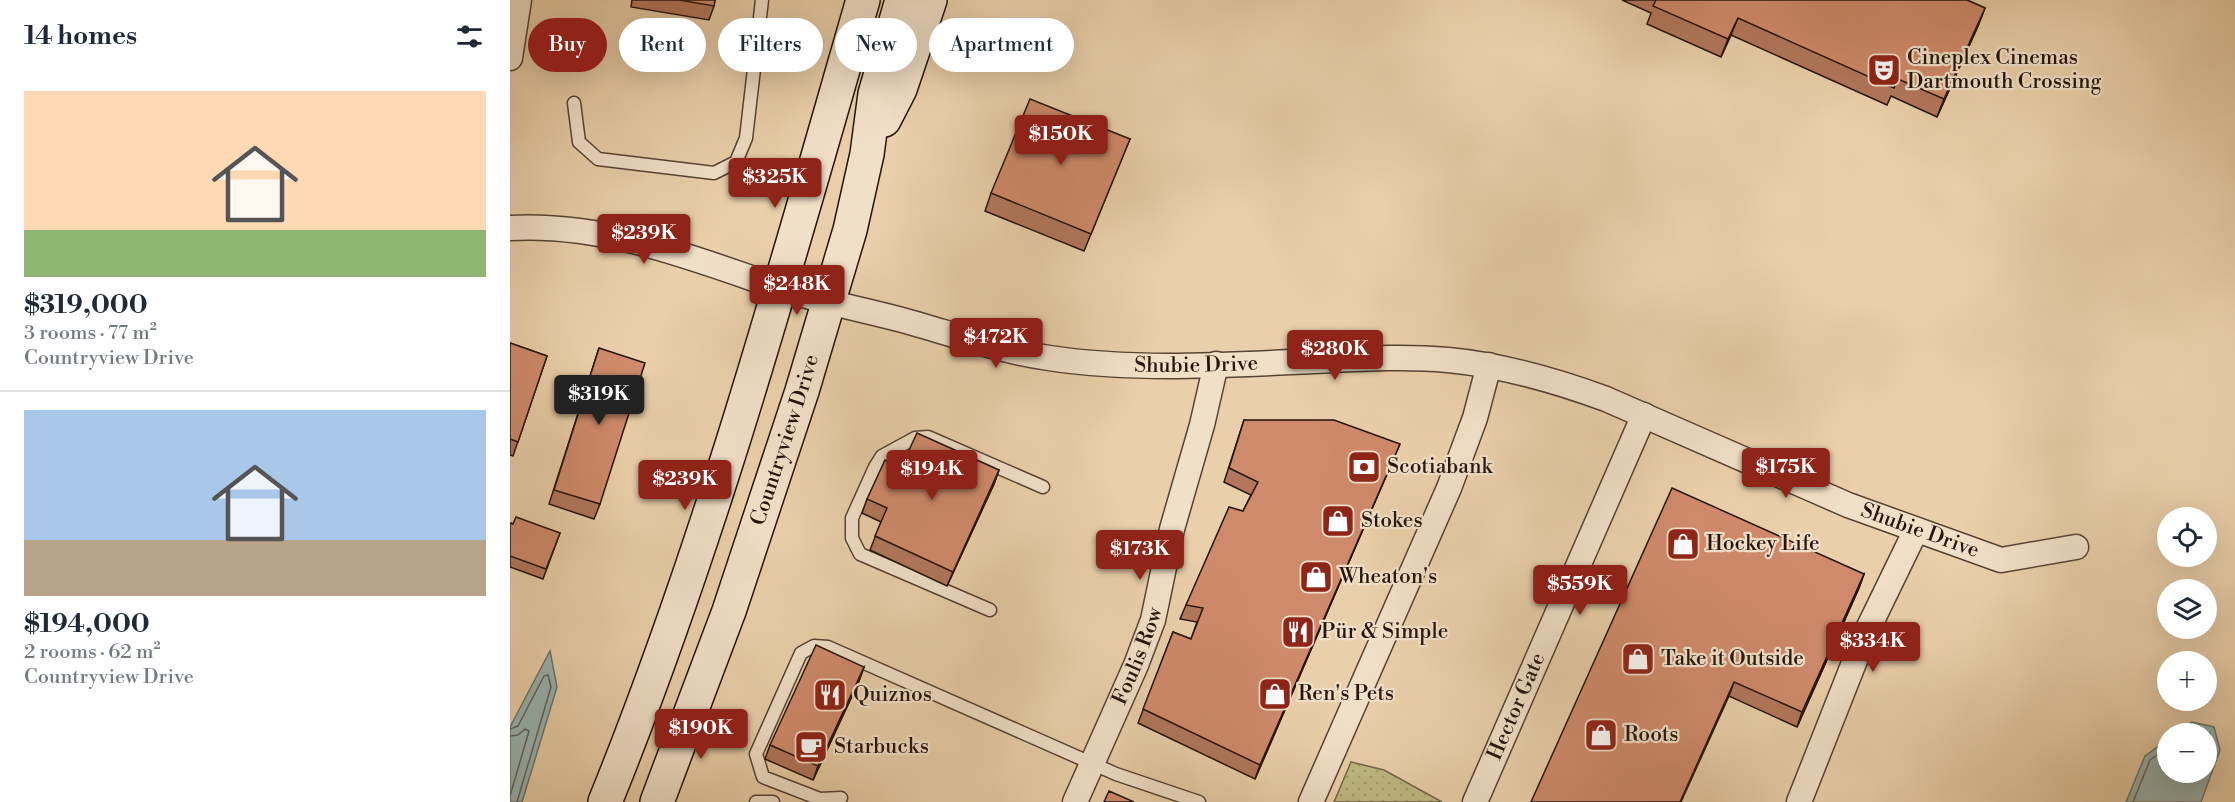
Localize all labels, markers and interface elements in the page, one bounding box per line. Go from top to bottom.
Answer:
chip: Buy [528,18,607,72]
chip: Rent [619,18,706,72]
chip: Filters [718,18,823,72]
chip: New [835,18,917,72]
chip: Apartment [929,18,1074,72]
text: 14 homes [24,20,137,52]
icon: filters [453,20,486,53]
place label: Cineplex Cinemas Dartmouth Crossing [1907,45,2102,95]
theatre icon: Cineplex Cinemas Dartmouth Crossing [1866,52,1902,88]
pin: $150K [1019,115,1103,166]
text: $150K [1029,122,1093,147]
icon: home [201,130,309,238]
pin: $325K [733,158,817,209]
text: $325K [742,165,808,190]
pin: $239K [602,214,686,265]
text: $239K [611,221,677,246]
pin: $248K [755,265,839,316]
text: $248K [764,272,830,297]
text: $319,000 [24,289,148,321]
pin: $472K [954,318,1038,369]
text: 3 rooms · 77 m² [24,321,157,346]
text: $472K [964,325,1028,350]
pin: $280K [1293,330,1377,381]
text: $280K [1301,337,1369,362]
text: Countryview Drive [24,346,194,371]
street label: Shubie Drive [1134,351,1259,379]
street label: Countryview Drive [745,352,825,529]
pin: $319K [557,375,641,426]
text: $319K [568,382,630,407]
pin: $175K [1744,448,1828,499]
icon: home [201,449,309,557]
bank icon: Scotiabank [1346,449,1382,485]
pin: $194K [890,450,974,501]
place label: Scotiabank [1387,454,1493,480]
text: $175K [1756,455,1816,480]
text: $194K [900,457,964,482]
pin: $239K [643,460,727,511]
text: $239K [652,467,718,492]
street label: Shubie Drive [1857,498,1983,564]
shop icon: Stokes [1320,503,1356,539]
map controls [2157,507,2217,783]
button: locate [2157,507,2217,567]
place label: Stokes [1361,508,1423,534]
shop icon: Hockey Life [1665,526,1701,562]
pin: $173K [1098,530,1182,581]
place label: Hockey Life [1706,531,1820,557]
text: $173K [1110,537,1170,562]
shop icon: Wheaton's [1298,559,1334,595]
place label: Wheaton's [1338,564,1437,590]
pin: $559K [1538,565,1622,616]
text: $559K [1547,572,1613,597]
button: layers [2157,579,2217,639]
street label: Foulis Row [1107,605,1168,709]
text: $194,000 [24,608,150,640]
restaurant icon: Pür & Simple [1280,614,1316,650]
place label: Pür & Simple [1321,619,1448,645]
pin: $334K [1831,622,1915,673]
text: $334K [1840,629,1906,654]
text: 2 rooms · 62 m² [24,640,160,665]
shop icon: Take it Outside [1620,641,1656,677]
place label: Take it Outside [1661,646,1804,672]
street label: Hector Gate [1482,649,1551,764]
button: + [2157,651,2217,711]
text: Countryview Drive [24,665,194,690]
shop icon: Ren's Pets [1257,676,1293,712]
restaurant icon: Quiznos [812,677,848,713]
place label: Ren's Pets [1298,681,1394,707]
place label: Quiznos [853,682,932,708]
pin: $190K [659,709,743,760]
text: $190K [669,716,733,741]
shop icon: Roots [1583,717,1619,753]
place label: Roots [1624,722,1678,748]
button: − [2157,723,2217,783]
cafe icon: Starbucks [793,729,829,765]
place label: Starbucks [834,734,929,760]

